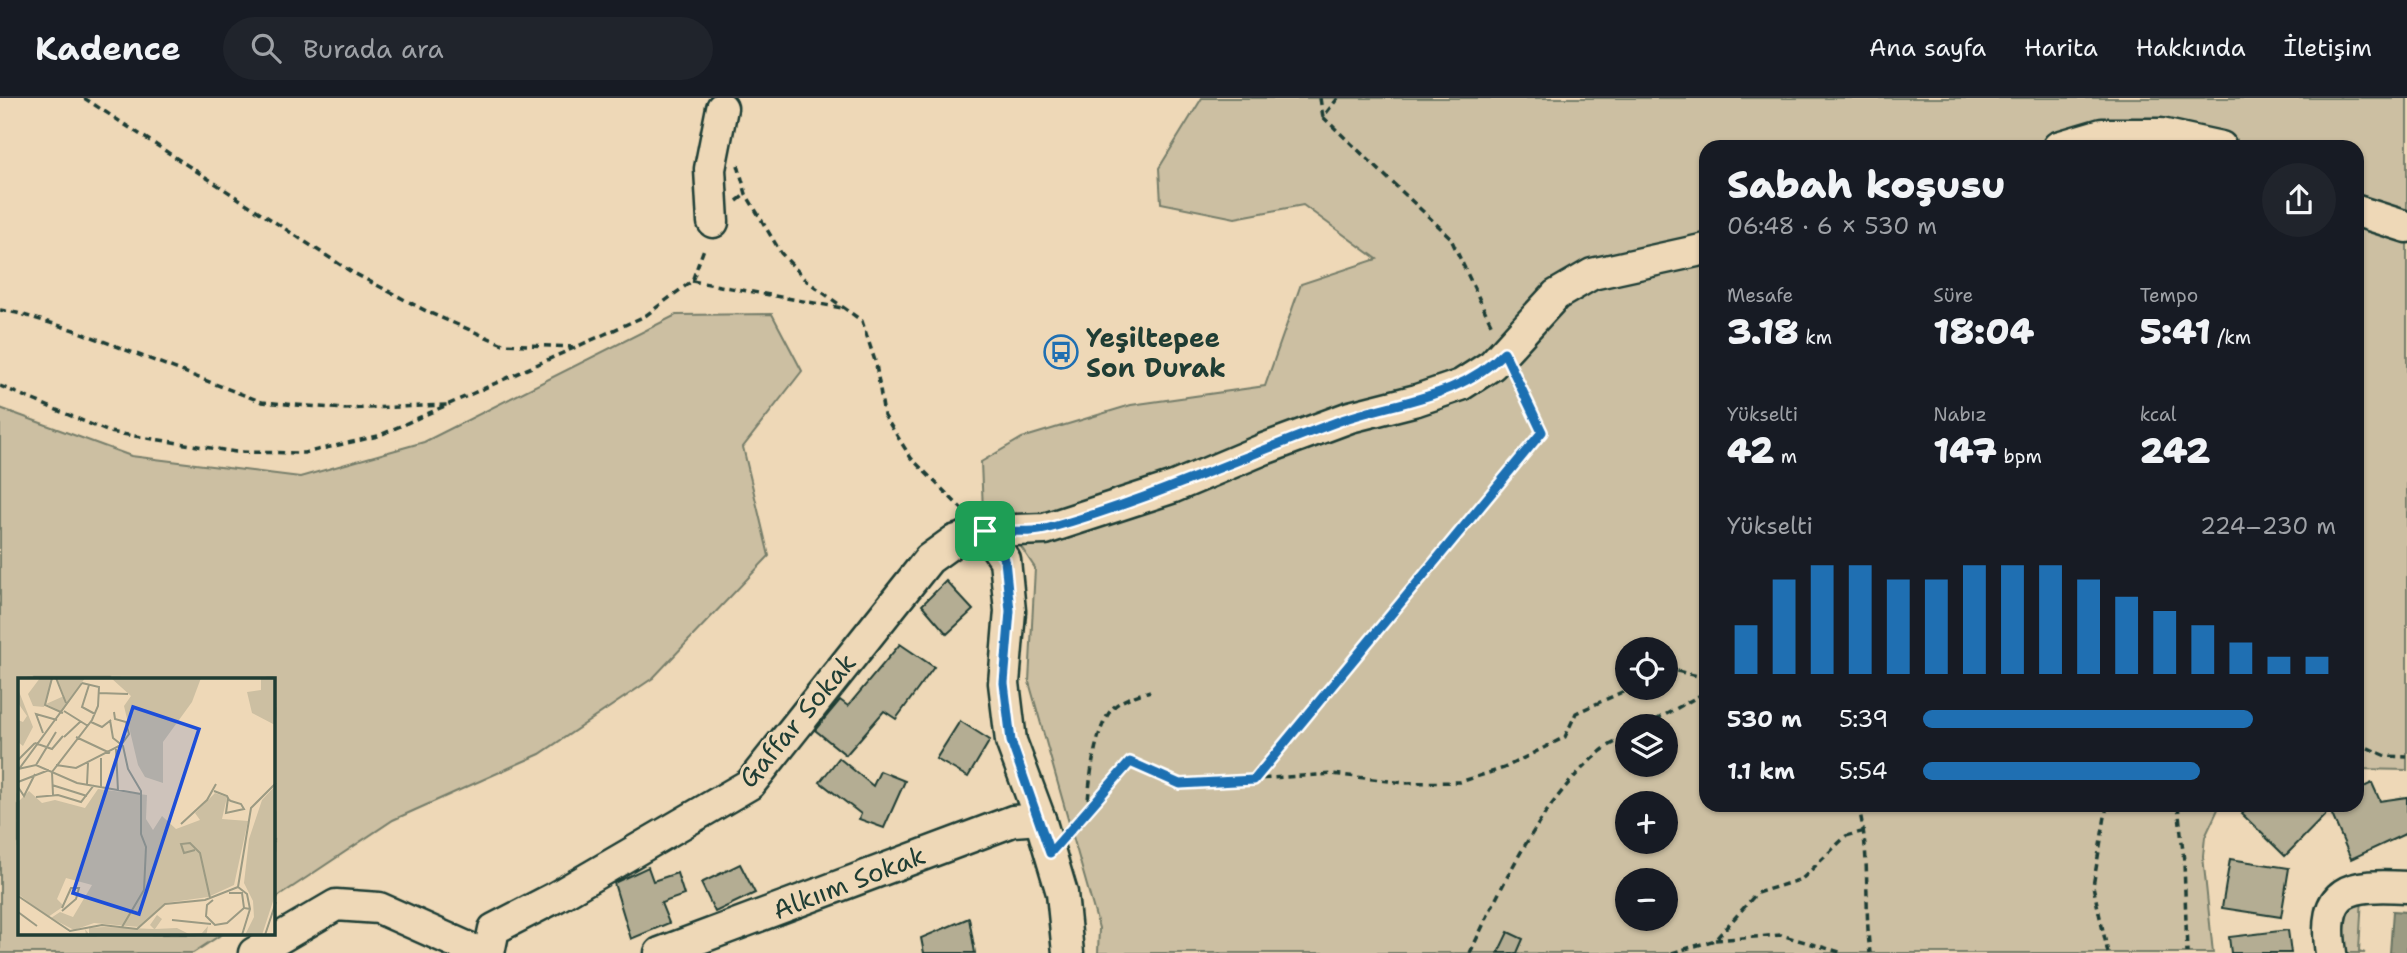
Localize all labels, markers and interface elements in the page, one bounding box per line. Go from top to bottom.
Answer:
search box [223,17,713,80]
text: Kadence [35,26,181,71]
icon: search [247,29,285,67]
text: Burada ara [303,31,444,66]
text: Ana sayfa [1869,32,1986,64]
text: Harita [2024,32,2098,64]
text: Hakkında [2136,32,2246,64]
text: İletişim [2284,32,2372,64]
text: Sabah koşusu [1727,159,2006,210]
button: share [2262,163,2336,237]
text: 06:48 · 6 × 530 m [1727,211,1937,241]
text: Mesafe [1727,283,1793,308]
text: Süre [1933,283,1973,308]
text: Tempo [2140,283,2198,308]
text: 3.18 [1727,308,1799,355]
text: 18:04 [1933,308,2034,355]
text: 5:41 [2140,308,2211,355]
place label: Yeşiltepee Son Durak [1086,320,1226,385]
text: km [1799,325,1832,350]
text: /km [2211,325,2251,350]
bus stop icon: Yeşiltepee Son Durak [1042,333,1080,371]
text: Yükselti [1727,402,1798,427]
text: Nabız [1933,402,1987,427]
text: kcal [2140,402,2177,427]
text: 42 [1727,427,1774,474]
text: 147 [1933,427,1997,474]
text: 242 [2140,427,2210,474]
text: m [1774,444,1797,469]
text: bpm [1997,444,2042,469]
pin [955,501,1015,561]
text: Yükselti [1727,511,1813,541]
text: 224–230 m [2200,511,2336,541]
icon: arrive [966,512,1004,550]
map controls [1615,637,1678,931]
button: locate [1615,637,1678,700]
street label: Gaffar Sokak [730,645,864,795]
inset map [18,678,275,936]
text: 530 m [1727,704,1802,734]
text: 5:39 [1839,704,1888,734]
button: layers [1615,714,1678,777]
text: 1.1 km [1727,756,1795,786]
text: 5:54 [1839,756,1888,786]
button: + [1615,791,1678,854]
street label: Alkıım Sokak [768,837,930,927]
button: − [1615,868,1678,931]

